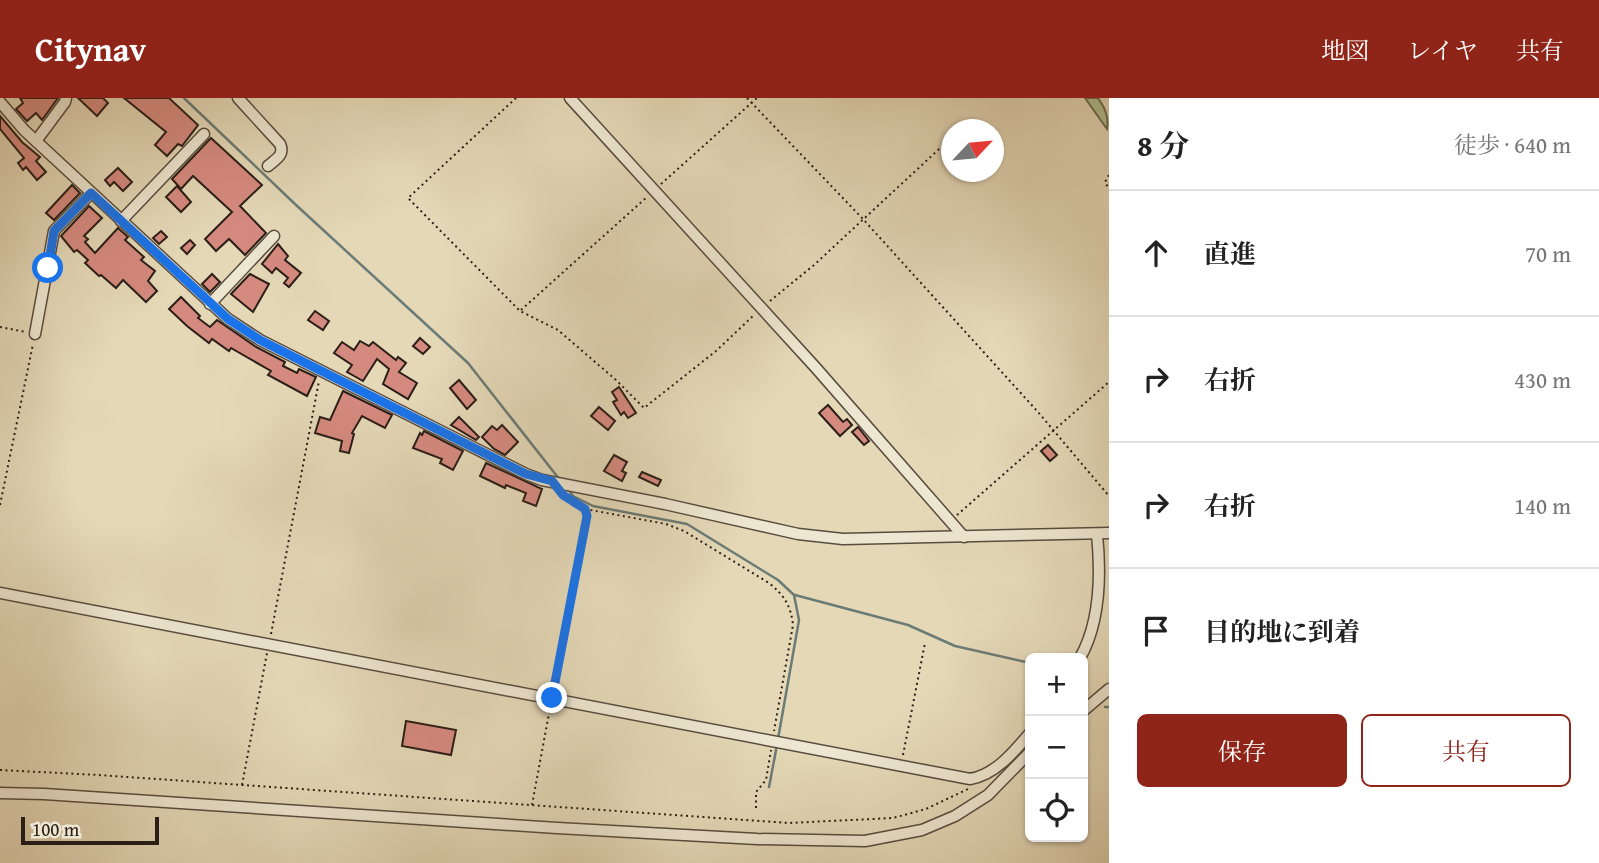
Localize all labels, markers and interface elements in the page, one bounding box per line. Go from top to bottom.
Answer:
text: Citynav [35,25,146,73]
text: 地図 [1321,33,1369,68]
text: レイヤ [1407,33,1478,68]
text: 共有 [1516,33,1564,68]
north arrow [941,119,1004,182]
text: 8 分 [1137,123,1189,167]
text: 徒歩 · 640 m [1454,128,1571,161]
icon: ahead [1137,234,1175,272]
text: 直進 [1204,234,1256,273]
text: 70 m [1525,237,1571,270]
route start [32,252,63,283]
icon: right [1137,360,1175,398]
text: 右折 [1204,360,1256,399]
text: 430 m [1514,363,1571,396]
icon: right [1137,486,1175,524]
text: 右折 [1204,486,1256,525]
text: 140 m [1514,489,1571,522]
icon: arrive [1137,612,1175,650]
text: 目的地に到着 [1204,612,1360,651]
map controls [1025,653,1088,842]
button: + [1025,653,1088,716]
route end [536,682,567,713]
button: 保存 [1137,714,1347,787]
button: 共有 [1361,714,1571,787]
button: − [1025,716,1088,779]
button: locate [1025,779,1088,842]
scale bar [21,814,159,846]
text: 100 m [32,815,79,843]

